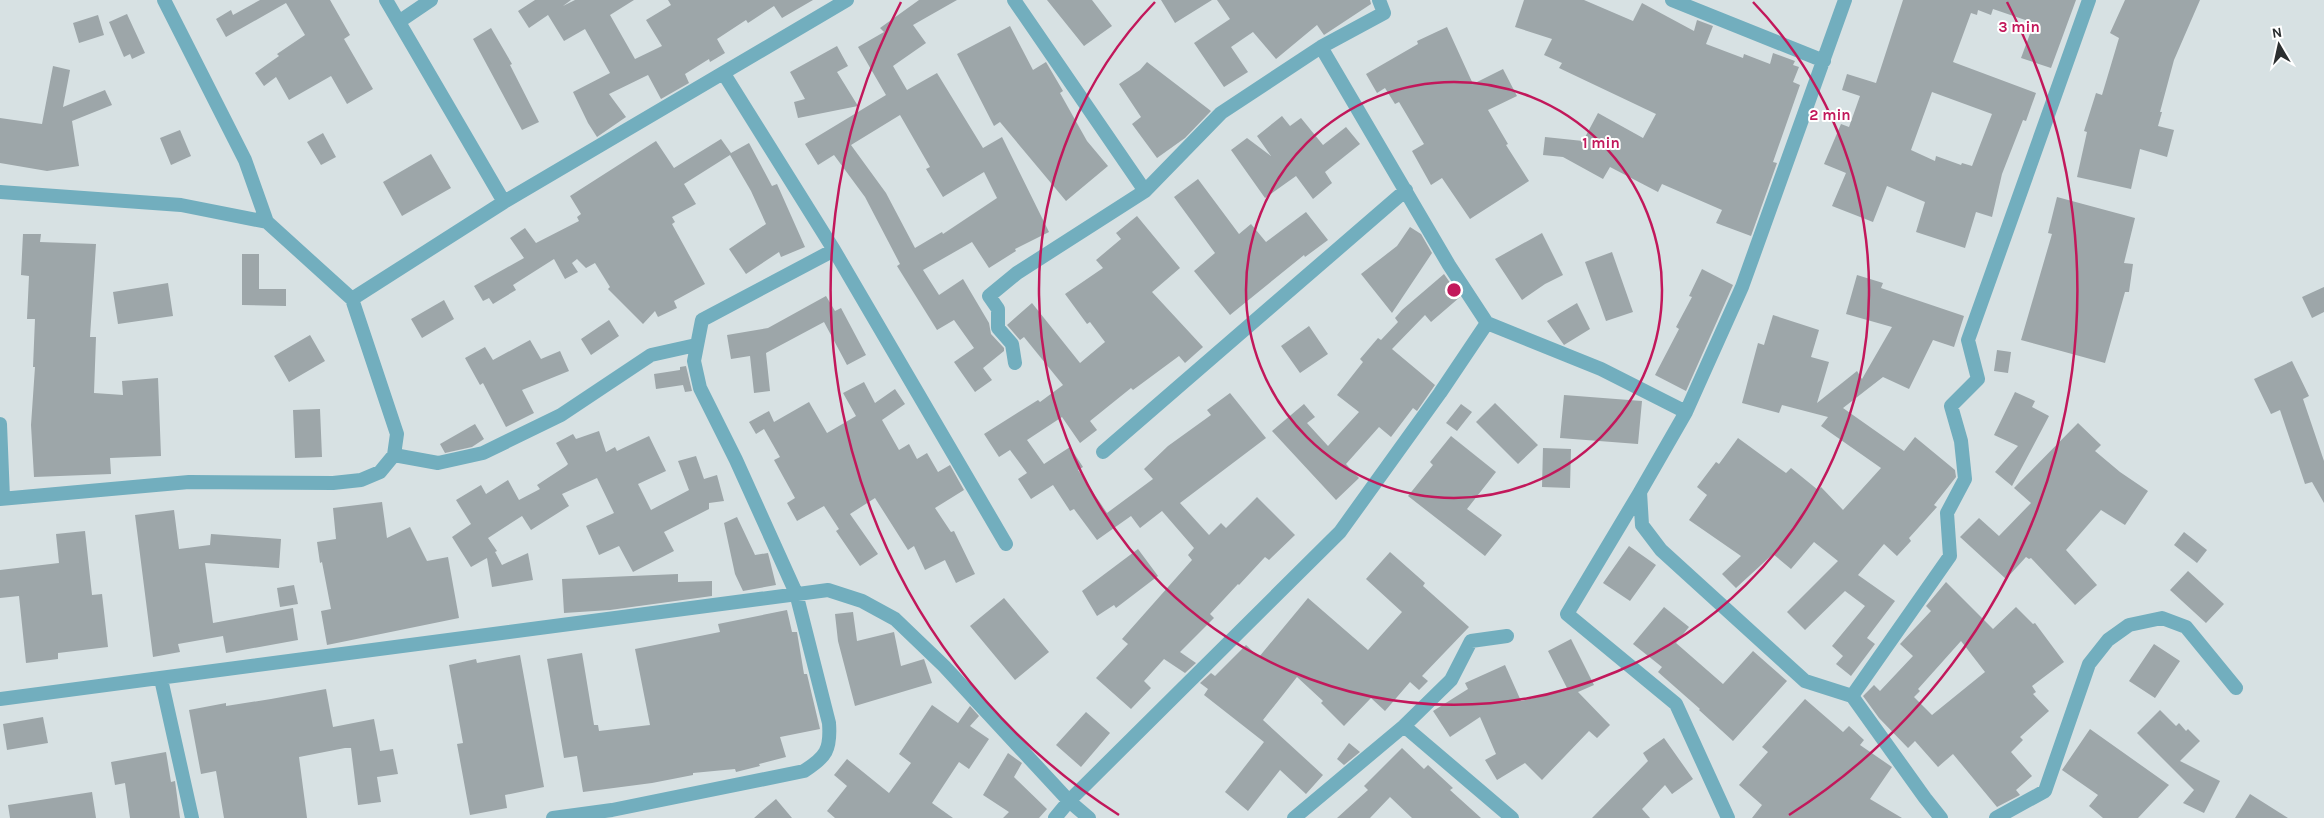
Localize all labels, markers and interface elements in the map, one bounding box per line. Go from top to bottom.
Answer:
text: 3 min [1998,18,2040,36]
north arrow [2254,20,2304,70]
text: N [2271,23,2283,42]
text: 2 min [1809,106,1851,124]
text: 1 min [1582,134,1620,152]
centre of rings [1445,281,1463,299]

